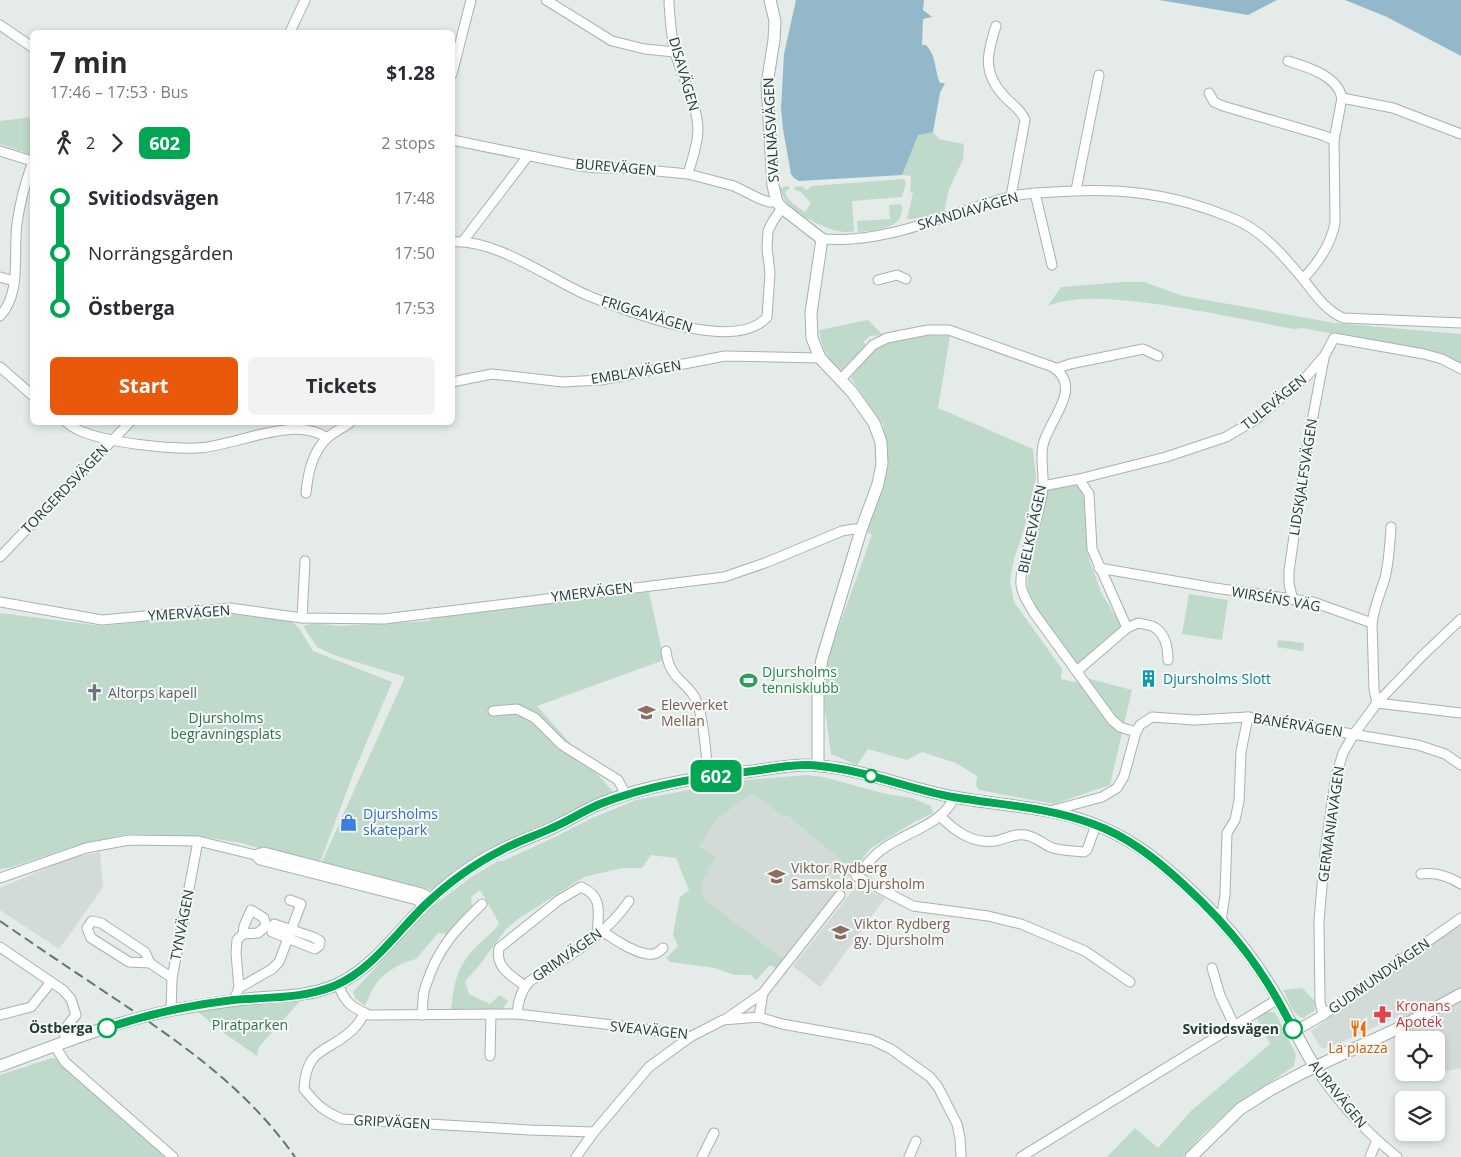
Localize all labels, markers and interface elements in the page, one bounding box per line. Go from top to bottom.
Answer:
street label: DISAVÄGEN [665,35,704,113]
text: 7 min [50,43,128,81]
text: $1.28 [386,60,435,86]
street label: SVALNÄSVÄGEN [758,77,783,183]
text: 17:46 – 17:53 · Bus [50,81,188,103]
icon: walk [50,129,78,157]
icon: forward [103,129,131,157]
text: 602 [149,131,180,155]
text: 2 [86,132,95,154]
text: 2 stops [381,132,435,154]
street label: BUREVÄGEN [575,153,657,180]
text: Svitiodsvägen [88,185,219,211]
text: 17:48 [394,187,435,209]
street label: SKANDIAVÄGEN [915,187,1021,234]
text: Norrängsgården [88,240,233,266]
text: 17:50 [394,242,435,264]
street label: FRIGGAVÄGEN [599,291,695,336]
text: Östberga [88,295,175,321]
text: 17:53 [394,297,435,319]
street label: EMBLAVÄGEN [589,355,682,388]
button: Start [50,357,238,415]
button: Tickets [248,357,435,415]
street label: TULEVÄGEN [1237,369,1310,434]
street label: LIDSKJALFSVÄGEN [1284,417,1321,537]
street label: TORGERDSVÄGEN [17,440,112,537]
street label: BIELKEVÄGEN [1013,483,1050,575]
street label: YMERVÄGEN [550,577,634,606]
street label: WIRSÉNS VÄG [1230,581,1322,616]
street label: YMERVÄGEN [147,600,231,625]
place label: Djursholms tennisklubb [762,662,839,697]
building icon: Djursholms Slott [1139,669,1159,689]
place label: Djursholms Slott [1163,669,1271,688]
sports icon: Djursholms tennisklubb [738,670,758,690]
church icon: Altorps kapell [84,683,104,703]
place label: Altorps kapell [108,683,197,702]
place label: Elevverket Mellan [661,695,728,730]
school or university icon: Elevverket Mellan [637,703,657,723]
park label: Djursholms begravningsplats [170,708,282,743]
street label: BANÉRVÄGEN [1252,708,1344,741]
line badge: 602 [687,760,745,792]
text: 602 [701,764,731,788]
street label: GERMANIAVÄGEN [1313,765,1348,883]
unlabelled marker [864,769,878,783]
place label: Djursholms skatepark [363,804,438,839]
shop icon: Djursholms skatepark [339,812,359,832]
place label: Viktor Rydberg Samskola Djursholm [791,858,925,893]
school or university icon: Viktor Rydberg Samskola Djursholm [767,866,787,886]
street label: TYNVÄGEN [165,888,198,962]
place label: Viktor Rydberg gy. Djursholm [854,914,950,949]
school or university icon: Viktor Rydberg gy. Djursholm [830,922,850,942]
street label: GRIMVÄGEN [528,924,605,986]
street label: GUDMUNDVÄGEN [1324,933,1433,1018]
place label: Kronans Apotek [1396,996,1451,1031]
pharmacy icon: Kronans Apotek [1372,1004,1392,1024]
park label: Piratparken [212,1015,288,1034]
street label: SVEAVÄGEN [609,1016,689,1043]
place label: Östberga [29,1018,93,1037]
marker: Östberga [97,1018,117,1038]
restaurant icon: La piazza [1348,1018,1368,1038]
place label: Svitiodsvägen [1182,1019,1279,1038]
marker: Svitiodsvägen [1283,1019,1303,1039]
map controls [1395,1031,1445,1141]
button: locate [1395,1031,1445,1081]
place label: La piazza [1328,1038,1388,1057]
street label: AURAVÄGEN [1305,1056,1372,1132]
button: layers [1395,1091,1445,1141]
street label: GRIPVÄGEN [353,1110,431,1133]

